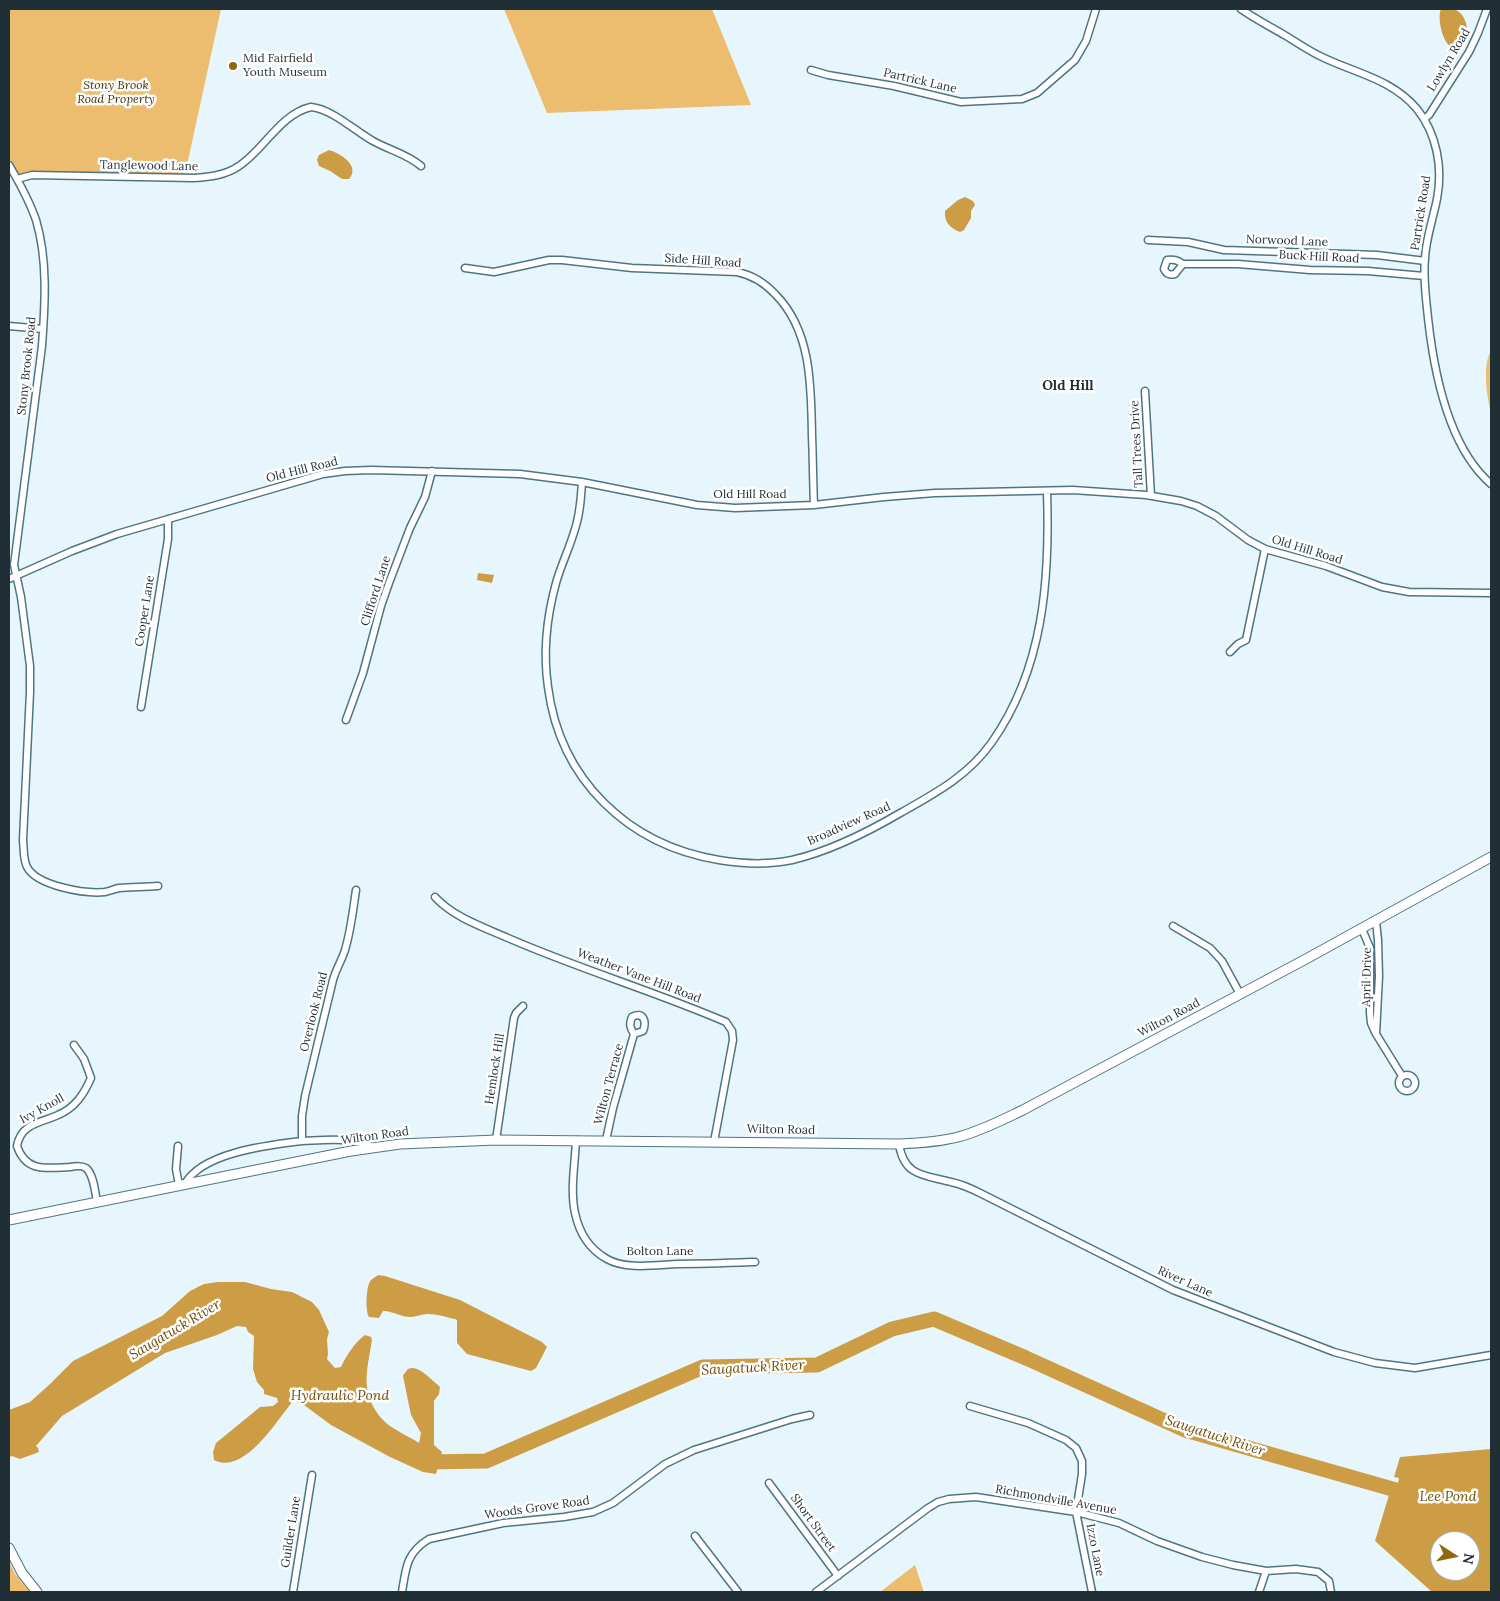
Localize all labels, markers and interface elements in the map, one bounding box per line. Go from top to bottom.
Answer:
street label: Lowlyn Road [1424,26,1474,94]
place label: Mid Fairfield Youth Museum [243,52,327,80]
marker: Mid Fairfield Youth Museum [227,60,239,72]
street label: Partrick Lane [882,66,958,96]
park label: Stony Brook Road Property [77,79,155,107]
street label: Tanglewood Lane [100,158,198,174]
street label: Partrick Road [1408,174,1434,252]
street label: Norwood Lane [1246,232,1328,250]
street label: Buck Hill Road [1278,248,1360,266]
street label: Side Hill Road [664,251,742,271]
street label: Stony Brook Road [15,316,39,416]
district label: Old Hill [1042,378,1094,394]
street label: Tall Trees Drive [1128,400,1146,488]
street label: Old Hill Road [265,454,339,486]
street label: Old Hill Road [713,488,787,502]
street label: Old Hill Road [1270,532,1344,568]
street label: Clifford Lane [358,554,394,628]
street label: Cooper Lane [132,575,158,647]
street label: Broadview Road [805,799,893,849]
street label: Weather Vane Hill Road [575,946,703,1006]
street label: April Drive [1359,947,1375,1007]
street label: Overlook Road [297,971,331,1053]
street label: Wilton Road [1135,996,1203,1040]
street label: Hemlock Hill [482,1032,508,1106]
street label: Wilton Terrace [591,1042,627,1126]
street label: Ivy Knoll [17,1091,67,1127]
street label: Wilton Road [747,1122,815,1138]
street label: Wilton Road [340,1124,410,1148]
street label: Bolton Lane [626,1245,694,1259]
street label: River Lane [1155,1263,1215,1301]
water label: Saugatuck River [126,1296,224,1364]
water label: Saugatuck River [701,1357,805,1379]
water label: Hydraulic Pond [291,1388,389,1404]
water label: Saugatuck River [1163,1412,1267,1460]
street label: Richmondville Avenue [994,1482,1118,1518]
water label: Lee Pond [1420,1489,1476,1505]
street label: Short Street [787,1491,839,1555]
street label: Woods Grove Road [483,1493,591,1523]
street label: Guilder Lane [278,1495,304,1569]
street label: Izzo Lane [1083,1522,1107,1578]
north arrow [1430,1531,1480,1581]
text: N [1459,1552,1479,1566]

